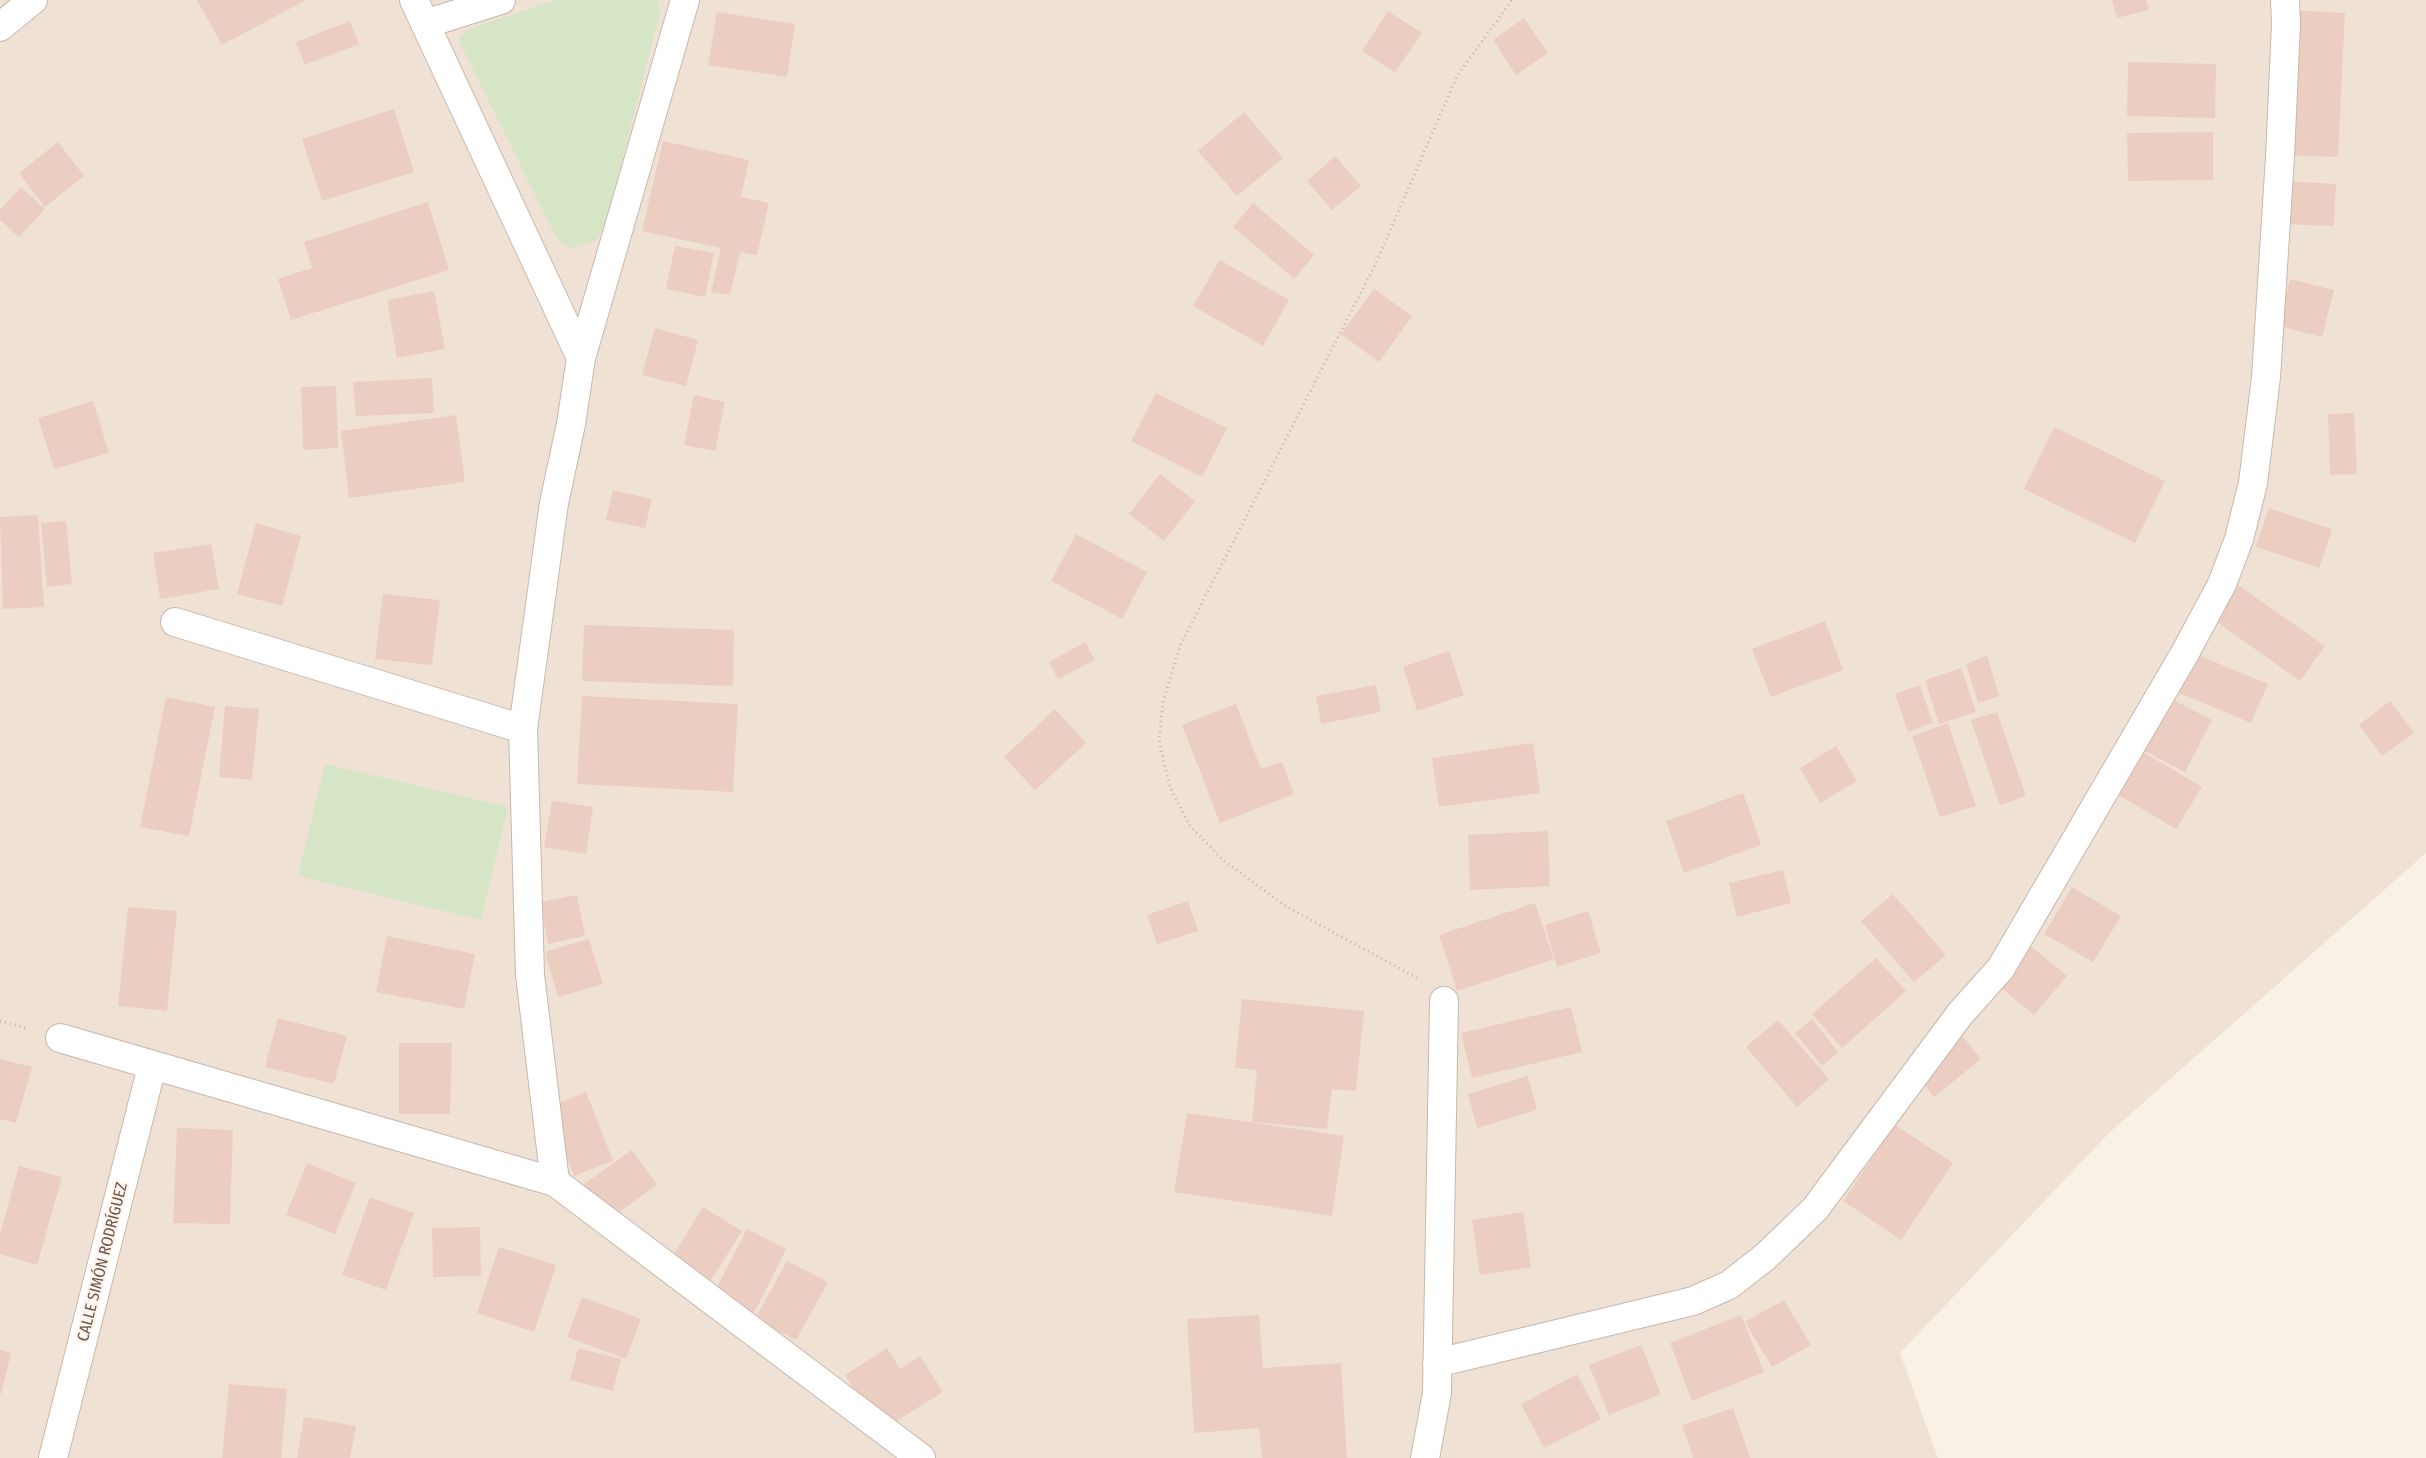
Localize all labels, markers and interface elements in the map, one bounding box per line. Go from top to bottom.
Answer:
street label: CALLE SIMÓN RODRÍGUEZ [74,1181,132,1343]

